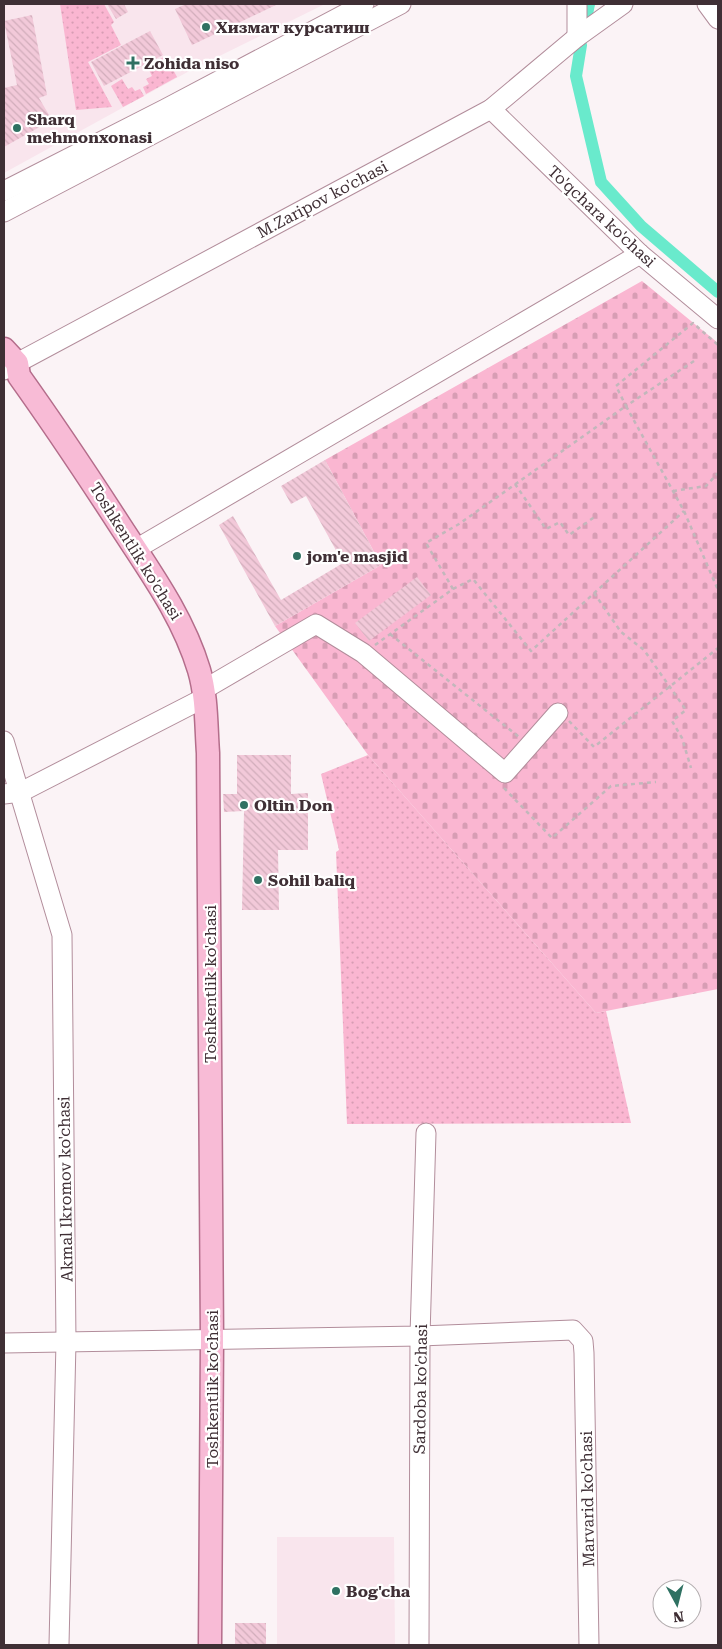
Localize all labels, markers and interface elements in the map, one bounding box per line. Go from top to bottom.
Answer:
place label: Хизмат курсатиш [216,18,370,37]
marker: Хизмат курсатиш [200,21,212,33]
place label: Zohida niso [144,54,239,73]
marker: Zohida niso [126,56,140,70]
place label: Sharq mehmonxonasi [27,110,153,147]
marker: Sharq mehmonxonasi [11,122,23,134]
street label: M.Zaripov ko'chasi [254,157,391,242]
street label: To'qchara ko'chasi [544,162,660,271]
street label: Toshkentlik ko'chasi [86,479,186,623]
place label: jom'e masjid [305,547,408,566]
marker: jom'e masjid [291,550,303,562]
place label: Oltin Don [254,796,333,815]
marker: Oltin Don [238,799,250,811]
place label: Sohil baliq [268,871,356,890]
marker: Sohil baliq [252,874,264,886]
street label: Toshkentlik ko'chasi [201,905,220,1063]
street label: Akmal Ikromov ko'chasi [54,1096,77,1282]
street label: Toshkentlik ko'chasi [203,1310,222,1468]
street label: Sardoba ko'chasi [410,1324,431,1454]
street label: Marvarid ko'chasi [577,1431,598,1567]
north arrow [652,1579,702,1629]
place label: Bog'cha [346,1582,411,1601]
marker: Bog'cha [330,1585,342,1597]
text: N [672,1608,685,1626]

